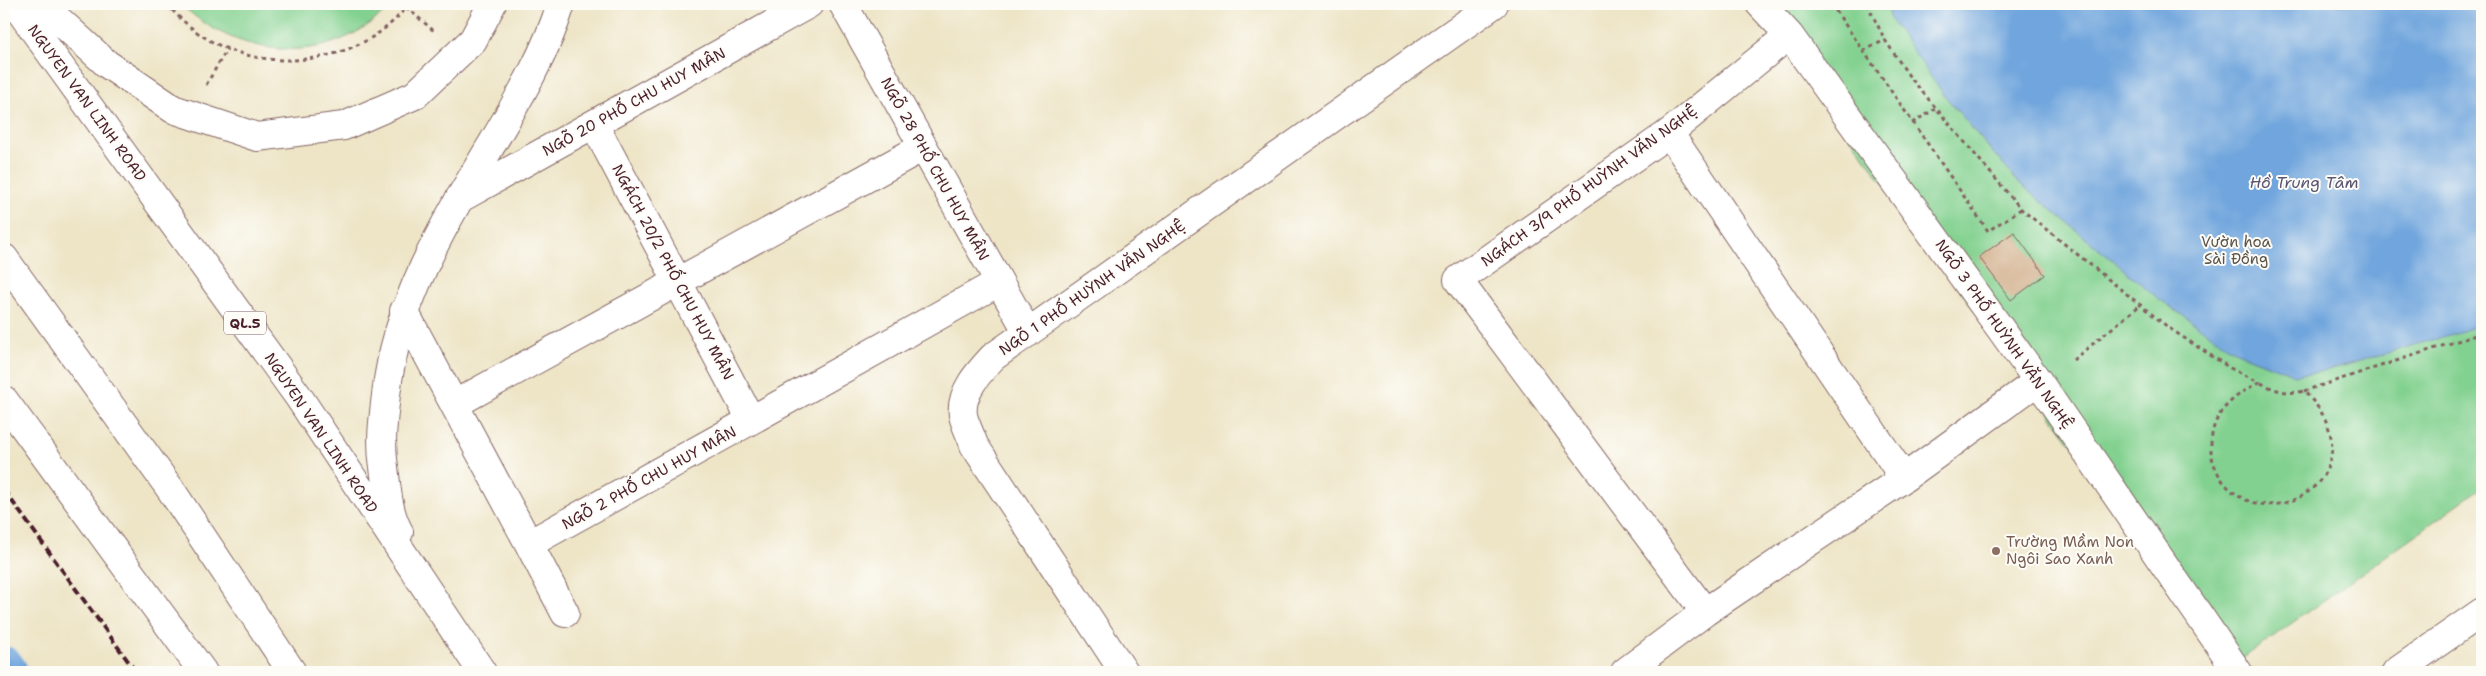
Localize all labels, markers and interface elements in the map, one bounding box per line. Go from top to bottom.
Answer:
street label: NGUYEN VAN LINH ROAD [23,21,151,186]
street label: NGÕ 20 PHỐ CHU HUY MÂN [537,41,729,161]
street label: NGÕ 28 PHỐ CHU HUY MÂN [876,72,996,264]
street label: NGÁCH 3/9 PHỐ HUỲNH VĂN NGHỆ [1475,98,1701,271]
street label: NGÁCH 20/2 PHỐ CHU HUY MÂN [607,159,741,383]
water label: Hồ Trung Tâm [2249,172,2359,193]
street label: NGÕ 1 PHỐ HUỲNH VĂN NGHỆ [993,213,1189,360]
park label: Vườn hoa Sài Đồng [2201,232,2272,269]
street label: NGÕ 3 PHỐ HUỲNH VĂN NGHỆ [1931,234,2080,433]
road number: QL.5 [224,312,266,334]
street label: NGUYEN VAN LINH ROAD [260,349,382,517]
street label: NGÕ 2 PHỐ CHU HUY MÂN [557,419,740,534]
place label: Trường Mầm Non Ngôi Sao Xanh [2006,532,2134,569]
marker: Trường Mầm Non Ngôi Sao Xanh [1990,545,2002,557]

